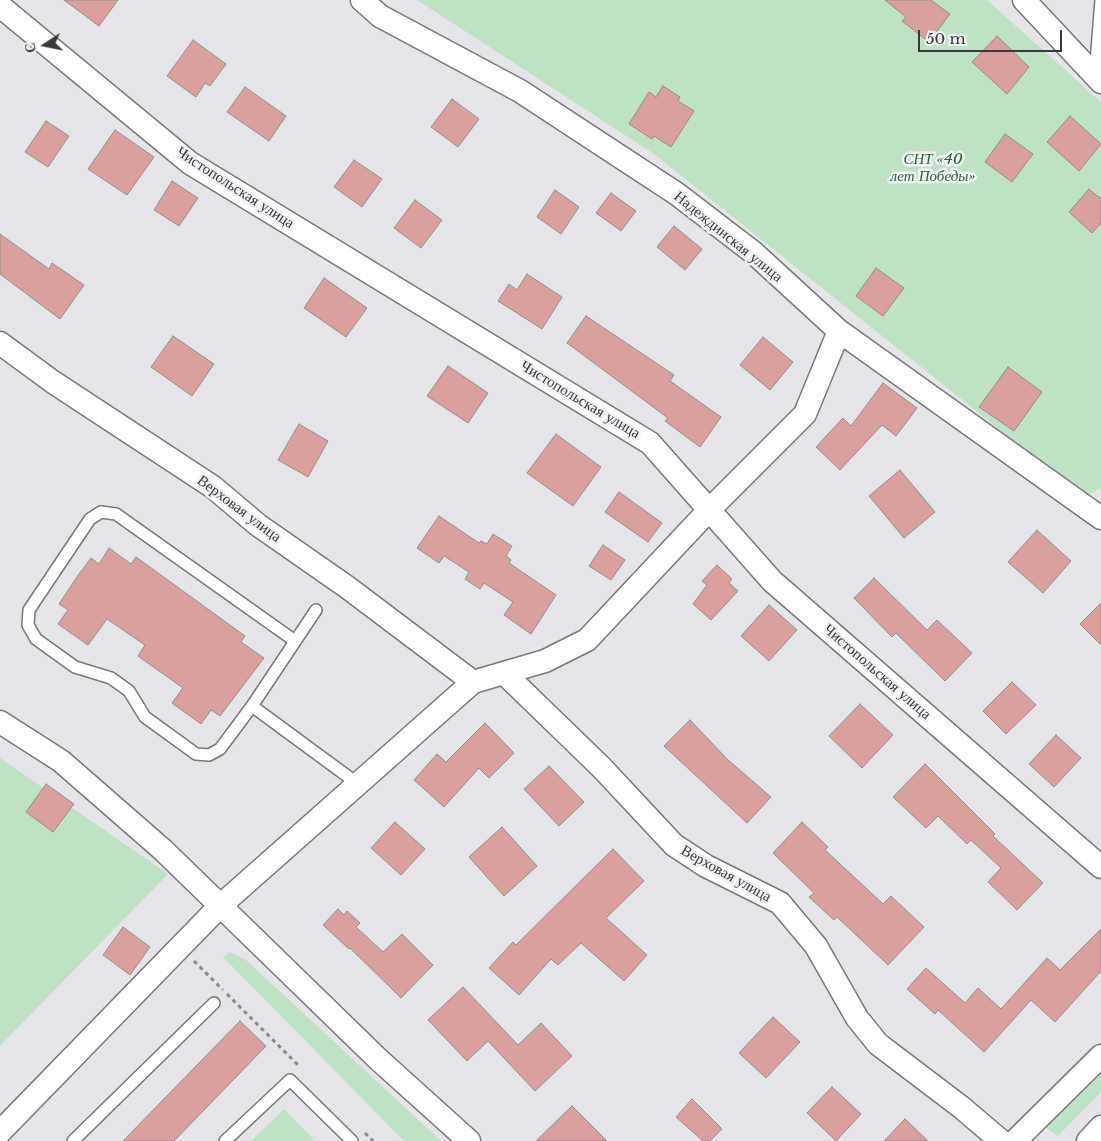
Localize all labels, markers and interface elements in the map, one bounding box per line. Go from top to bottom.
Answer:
north arrow [20,20,70,70]
scale bar [921,20,1065,52]
text: 50 m [926,29,966,48]
text: С [20,41,40,55]
street label: Чистопольская улица [173,143,297,233]
park label: СНТ «40 лет Победы» [890,151,976,186]
street label: Надеждинская улица [670,188,786,286]
street label: Чистопольская улица [517,357,643,443]
street label: Верховая улица [194,472,284,546]
street label: Чистопольская улица [820,620,934,724]
street label: Верховая улица [678,842,774,906]

